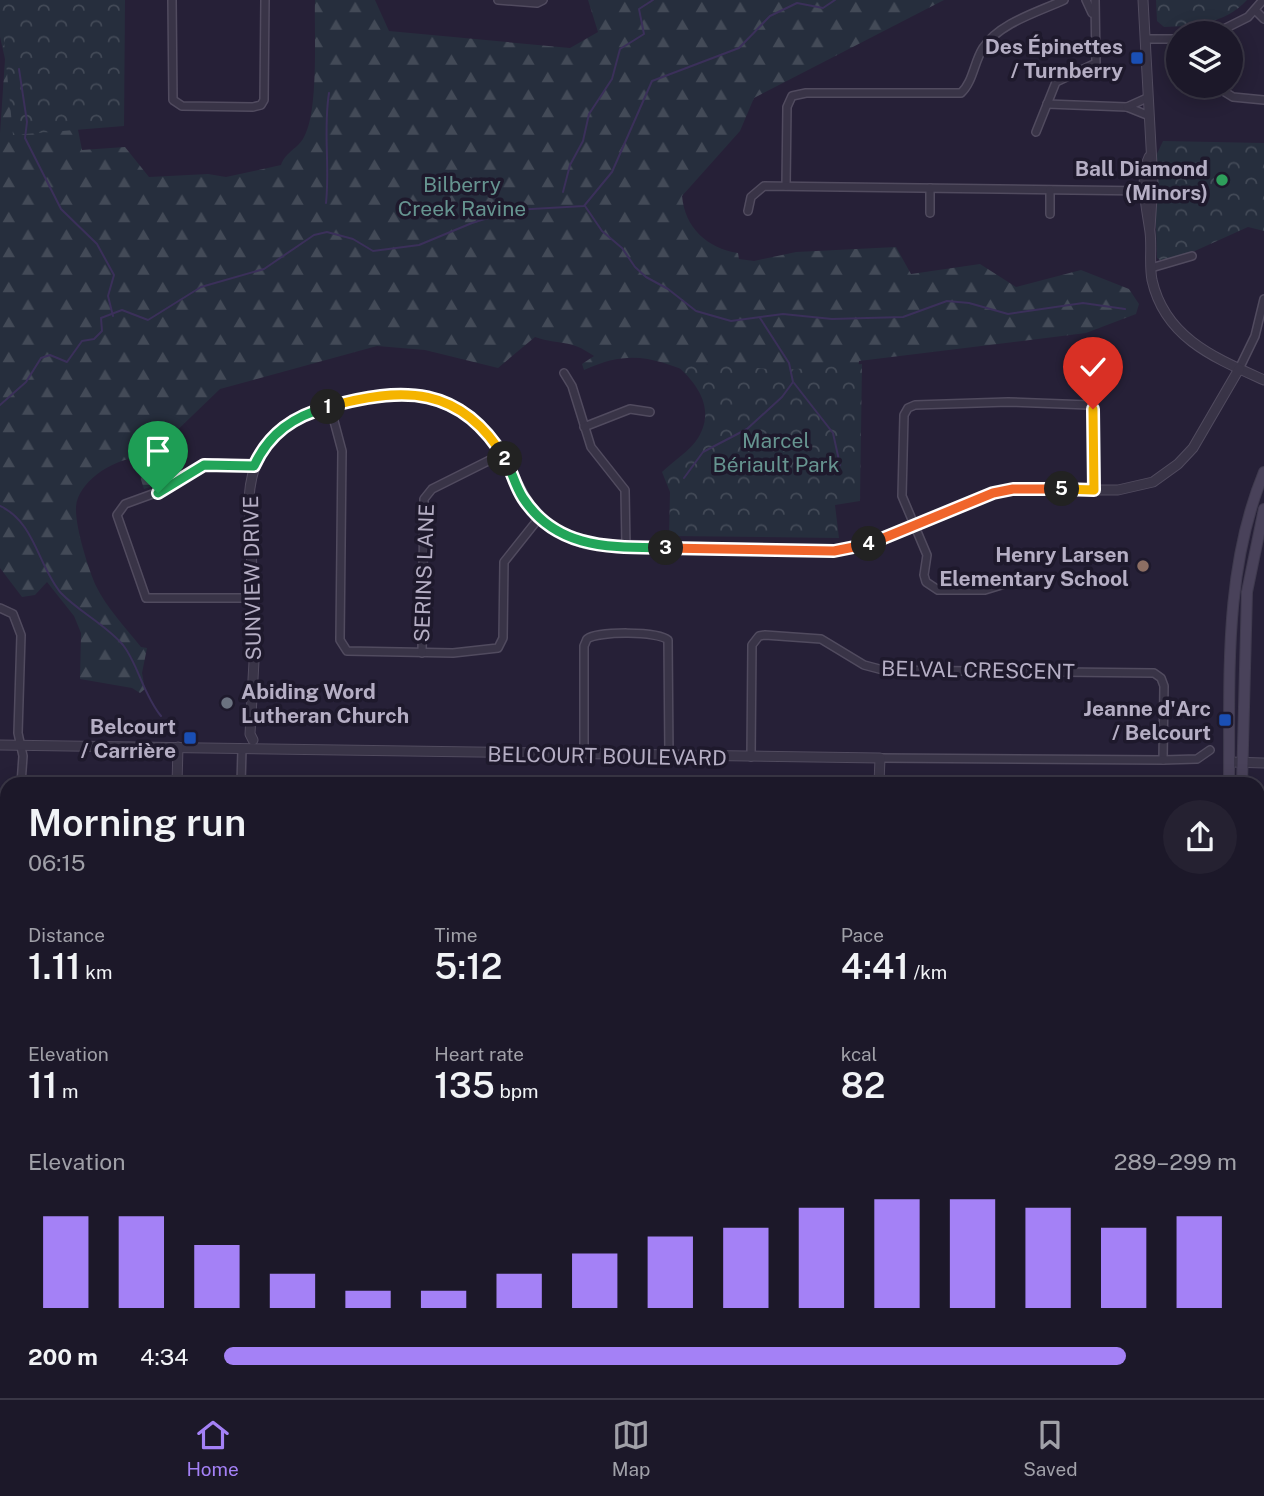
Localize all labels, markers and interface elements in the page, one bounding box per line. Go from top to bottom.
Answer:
map controls [1166,21,1243,98]
button: layers [1166,21,1243,98]
place label: Des Épinettes / Turnberry [985,34,1123,83]
marker: Des Épinettes / Turnberry [1129,50,1145,66]
place label: Ball Diamond (Minors) [1075,156,1208,205]
park label: Bilberry Creek Ravine [398,172,526,221]
marker: Ball Diamond (Minors) [1214,172,1230,188]
pin [1063,337,1123,409]
icon: check [1074,348,1112,386]
pin: 1 [310,390,346,424]
text: 1 [323,395,332,417]
pin [128,421,188,493]
park label: Marcel Bériault Park [712,428,840,477]
icon: arrive [139,432,177,470]
pin: 2 [488,442,522,476]
text: 2 [498,447,511,469]
pin: 5 [1044,472,1080,506]
text: 5 [1055,477,1068,499]
street label: SUNVIEW DRIVE [238,495,266,661]
street label: SERINS LANE [409,503,439,643]
pin: 4 [852,526,886,562]
pin: 3 [648,530,684,566]
text: 4 [862,532,875,554]
text: 3 [659,536,672,558]
place label: Henry Larsen Elementary School [939,542,1129,591]
marker: Henry Larsen Elementary School [1135,558,1151,574]
street label: BELVAL CRESCENT [881,656,1075,684]
place label: Abiding Word Lutheran Church [241,679,409,728]
marker: Abiding Word Lutheran Church [219,695,235,711]
place label: Jeanne d'Arc / Belcourt [1084,696,1211,745]
marker: Jeanne d'Arc / Belcourt [1217,712,1233,728]
place label: Belcourt / Carrière [81,714,176,763]
marker: Belcourt / Carrière [182,730,198,746]
street label: BELCOURT BOULEVARD [487,741,727,771]
text: Morning run [28,800,246,845]
button: share [1163,800,1237,874]
text: 06:15 [28,849,86,876]
text: Distance [28,924,105,946]
text: Time [434,924,478,946]
text: Pace [841,924,884,946]
text: 1.11 [28,946,81,987]
text: 5:12 [434,946,502,987]
text: 4:41 [841,946,909,987]
text: km [81,961,112,983]
text: /km [909,961,947,983]
text: Elevation [28,1043,109,1065]
text: Heart rate [434,1043,524,1065]
text: kcal [841,1043,877,1065]
text: 11 [28,1065,57,1106]
text: 135 [434,1065,495,1106]
text: 82 [841,1065,885,1106]
text: m [57,1080,78,1102]
text: bpm [495,1080,538,1102]
text: Elevation [28,1148,126,1175]
text: 289–299 m [1114,1148,1237,1175]
text: 200 m [28,1343,98,1370]
text: 4:34 [140,1343,189,1370]
tab: Home [186,1416,239,1480]
tab: Map [612,1416,650,1480]
tab: Saved [1023,1416,1078,1480]

